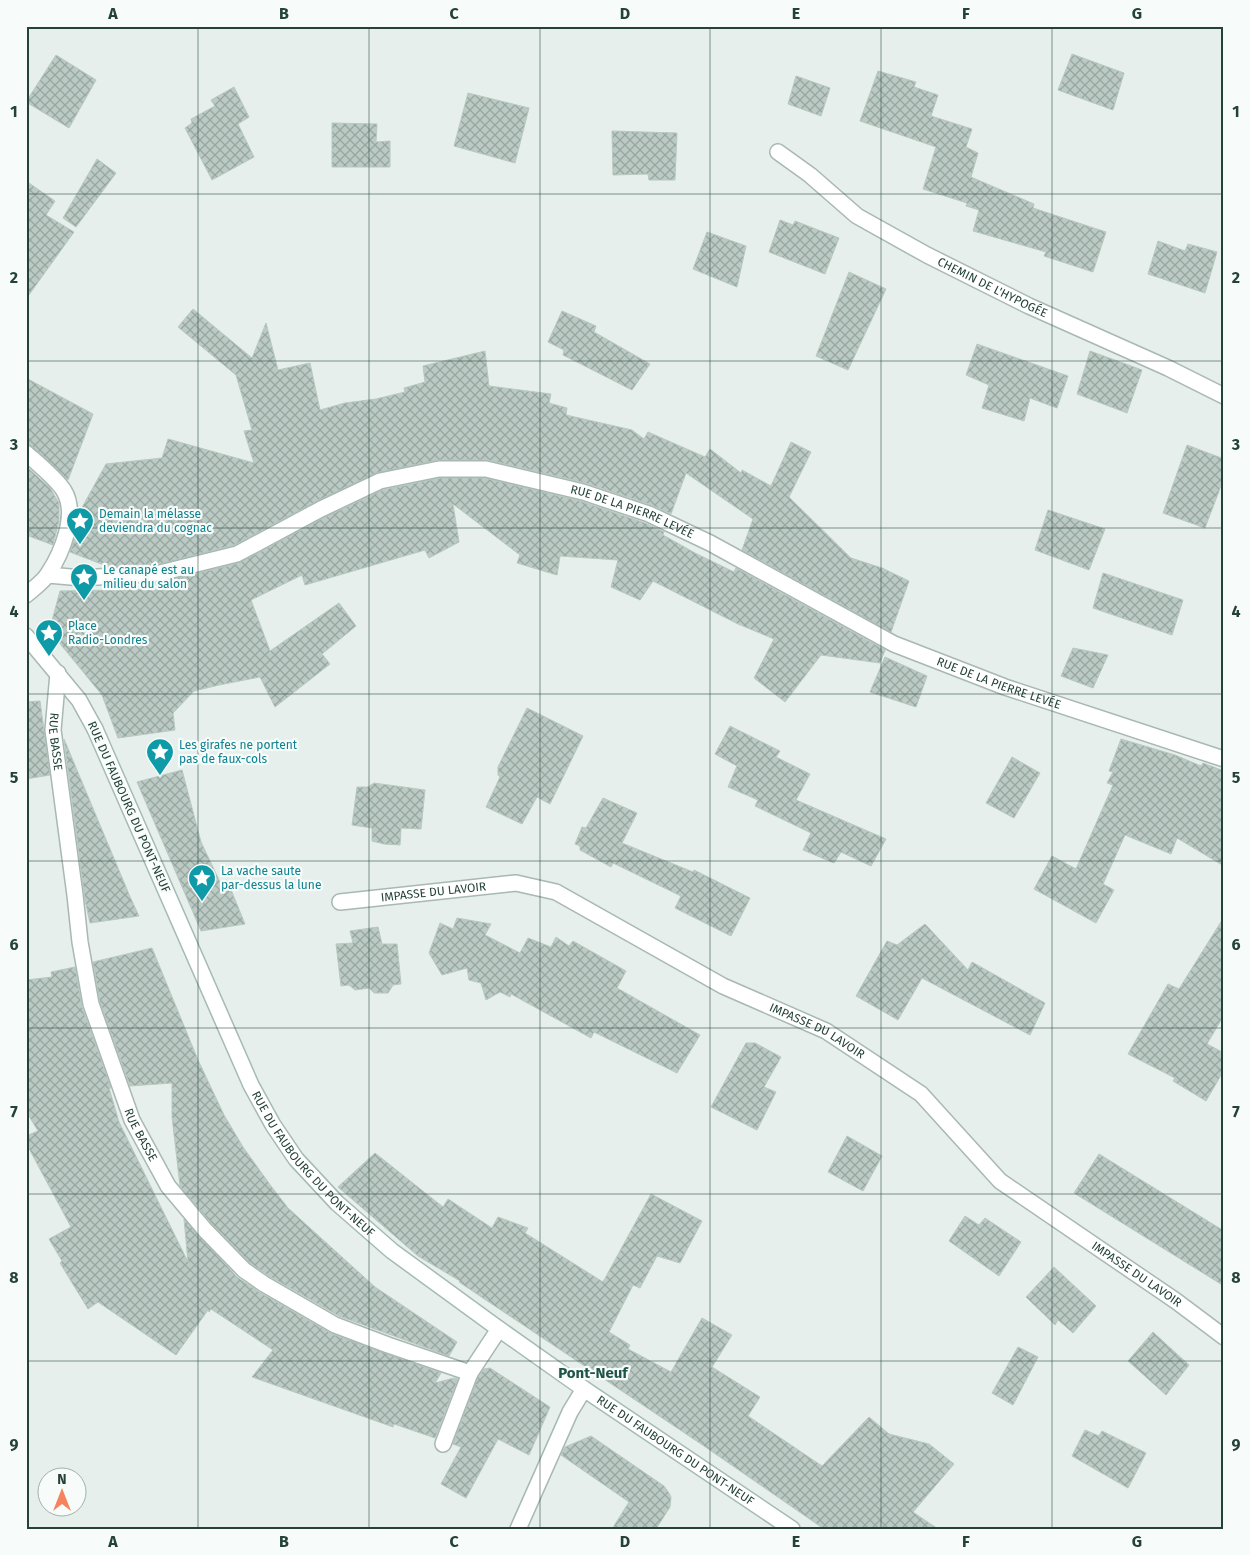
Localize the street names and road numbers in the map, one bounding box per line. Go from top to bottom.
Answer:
street label: CHEMIN DE L'HYPOGÉE [935,254,1050,320]
street label: RUE DE LA PIERRE LEVÉE [569,482,696,541]
street label: RUE DE LA PIERRE LEVÉE [935,654,1063,712]
street label: RUE BASSE [46,712,65,771]
street label: RUE DU FAUBOURG DU PONT-NEUF [85,719,173,895]
street label: IMPASSE DU LAVOIR [380,879,487,905]
street label: IMPASSE DU LAVOIR [767,1000,867,1062]
street label: RUE DU FAUBOURG DU PONT-NEUF [249,1089,378,1240]
street label: RUE BASSE [121,1106,160,1164]
street label: IMPASSE DU LAVOIR [1089,1239,1185,1310]
street label: RUE DU FAUBOURG DU PONT-NEUF [594,1393,757,1508]

